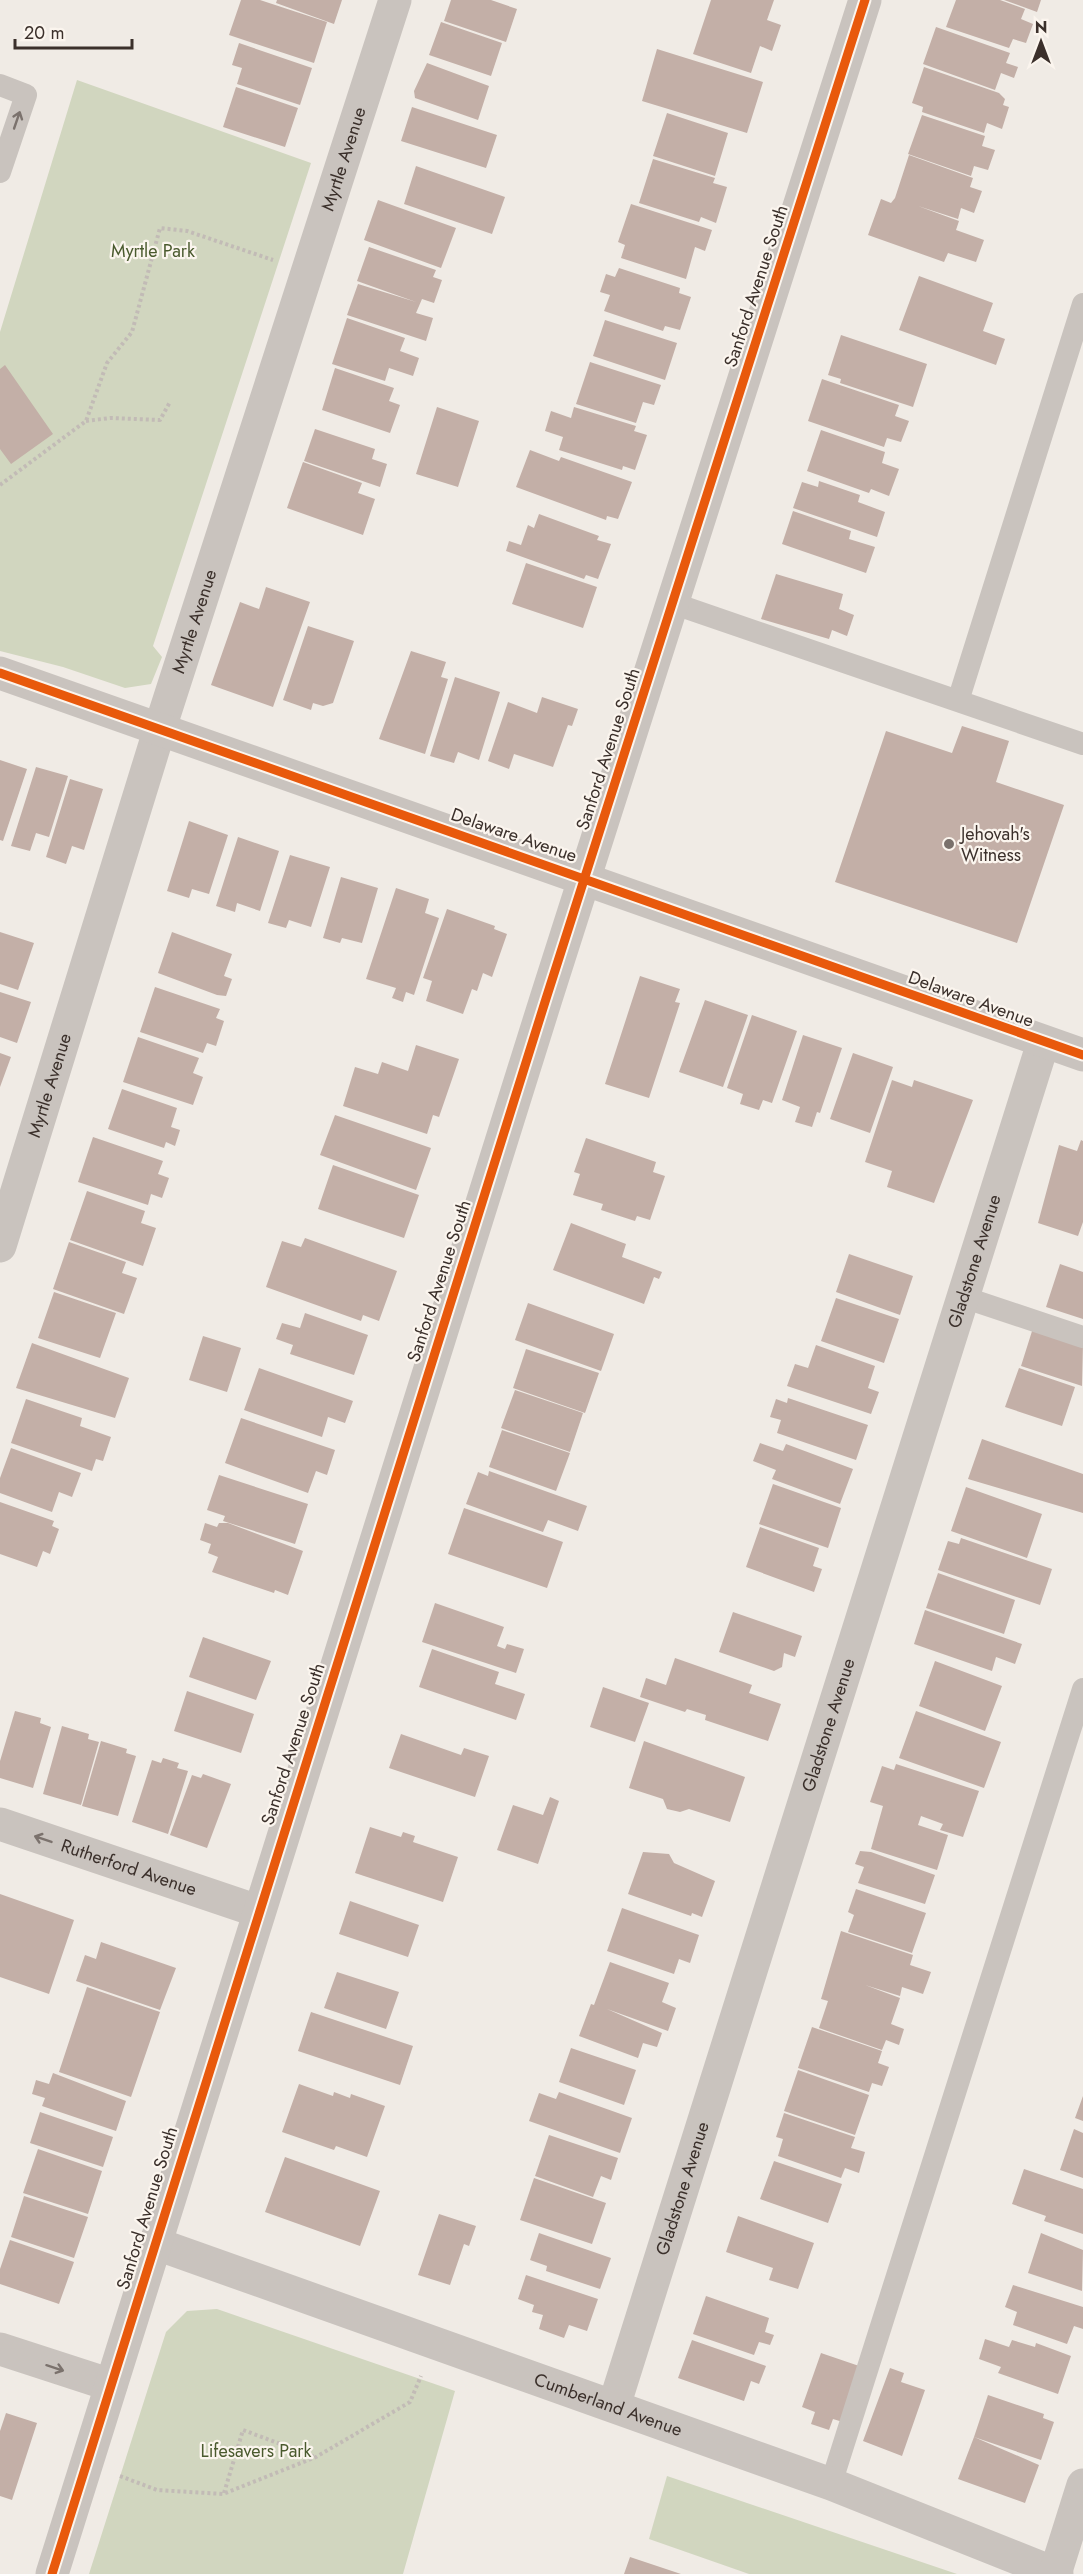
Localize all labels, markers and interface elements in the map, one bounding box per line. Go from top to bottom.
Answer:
scale bar [15,12,132,50]
north arrow [1011,12,1071,72]
text: N [1035,16,1047,39]
text: 20 m [24,20,64,46]
street label: Myrtle Avenue [315,104,373,214]
one-way arrow [13,111,24,130]
street label: Sanford Avenue South [717,202,795,370]
park label: Myrtle Park [111,238,195,264]
street label: Myrtle Avenue [165,566,223,677]
street label: Sanford Avenue South [569,665,647,833]
street label: Delaware Avenue [447,801,581,869]
place label: Jehovah's Witness [959,821,1030,868]
marker: Jehovah's Witness [942,837,956,851]
street label: Delaware Avenue [905,964,1037,1034]
street label: Myrtle Avenue [21,1030,78,1141]
street label: Gladstone Avenue [941,1191,1007,1331]
street label: Sanford Avenue South [400,1197,478,1365]
street label: Gladstone Avenue [795,1655,862,1795]
street label: Sanford Avenue South [254,1660,332,1828]
one-way arrow [34,1832,53,1843]
street label: Rutherford Avenue [58,1832,200,1902]
street label: Gladstone Avenue [649,2118,716,2259]
street label: Sanford Avenue South [110,2123,184,2293]
one-way arrow [45,2363,64,2374]
street label: Cumberland Avenue [530,2366,686,2443]
park label: Lifesavers Park [201,2438,312,2464]

